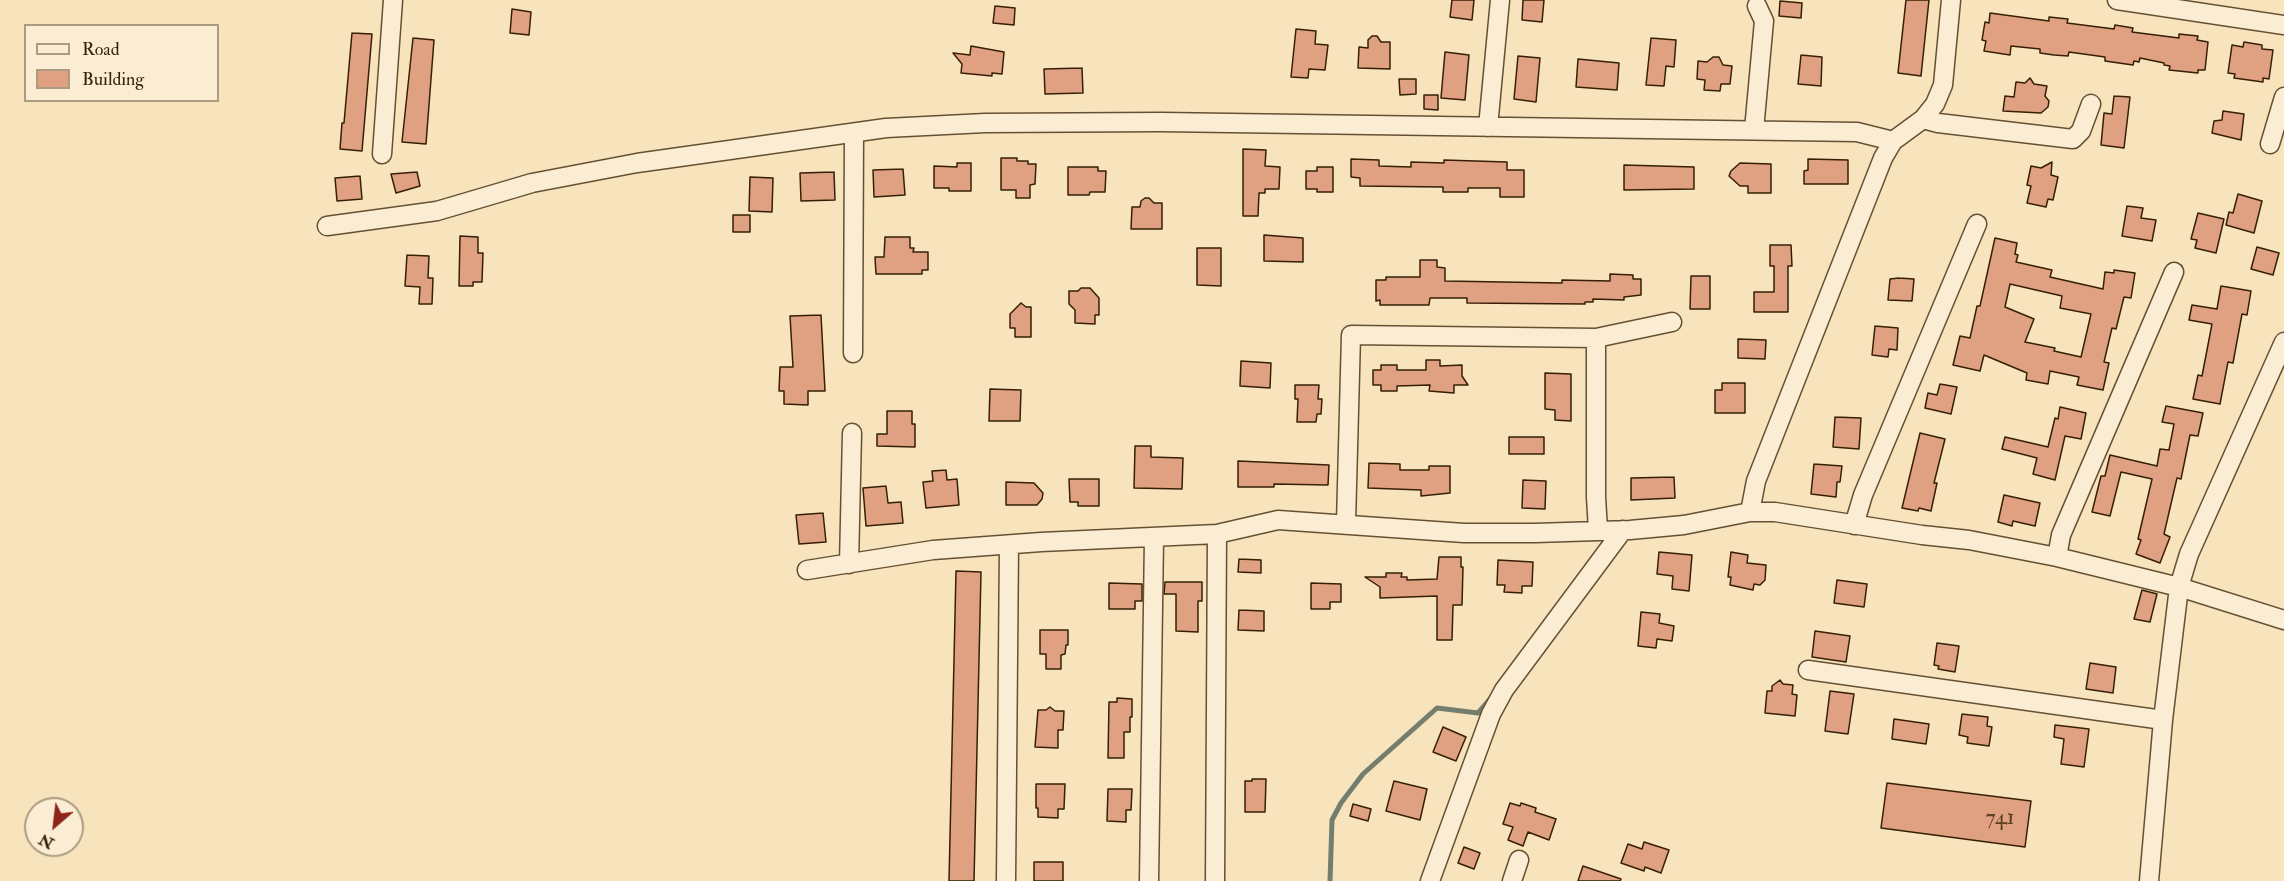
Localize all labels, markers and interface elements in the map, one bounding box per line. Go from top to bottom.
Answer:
legend [24,24,219,102]
text: Road [82,38,120,61]
text: Building [82,68,144,91]
north arrow [24,797,84,857]
house number: 741 [1985,806,2015,832]
text: N [35,829,58,853]

